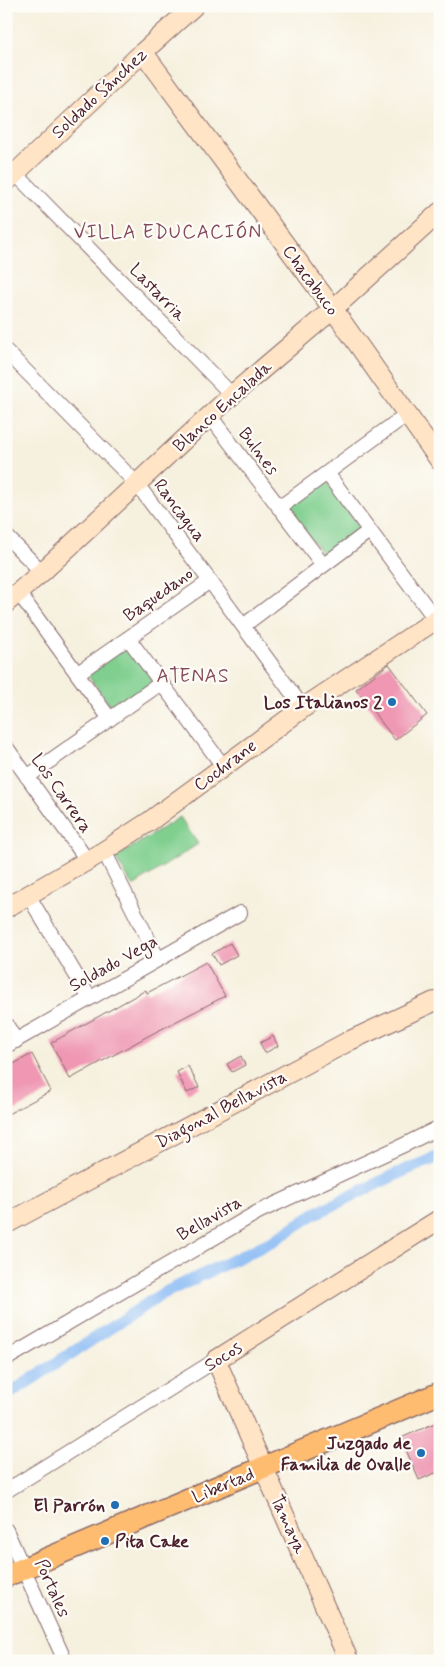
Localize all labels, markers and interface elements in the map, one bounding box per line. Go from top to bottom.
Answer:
street label: Soldado Sánchez [47,43,153,144]
district label: VILLA EDUCACIÓN [74,220,262,245]
street label: Chacabuco [276,240,344,321]
street label: Lastarria [124,259,191,327]
street label: Blanco Encalada [168,356,278,458]
street label: Bulnes [232,423,284,480]
street label: Rancagua [148,474,211,547]
street label: Baquedano [119,562,198,628]
district label: ATENAS [157,664,229,689]
place label: Los Italianos 2 [264,691,382,715]
marker: Los Italianos 2 [386,696,398,708]
street label: Cochrane [189,734,262,797]
street label: Los Carrera [25,749,97,838]
street label: Soldado Vega [65,930,162,999]
street label: Diagonal Bellavista [152,1065,292,1156]
street label: Bellavista [173,1191,246,1247]
street label: Socos [200,1336,247,1378]
place label: Juzgado de Familia de Ovalle [281,1432,411,1477]
marker: Juzgado de Familia de Ovalle [415,1447,427,1459]
street label: Libertad [189,1462,258,1510]
street label: Tamaya [264,1491,312,1558]
place label: El Parrón [33,1494,105,1518]
marker: El Parrón [109,1499,121,1511]
place label: Pita Cake [115,1530,189,1554]
marker: Pita Cake [99,1535,111,1547]
street label: Portales [29,1555,76,1621]

